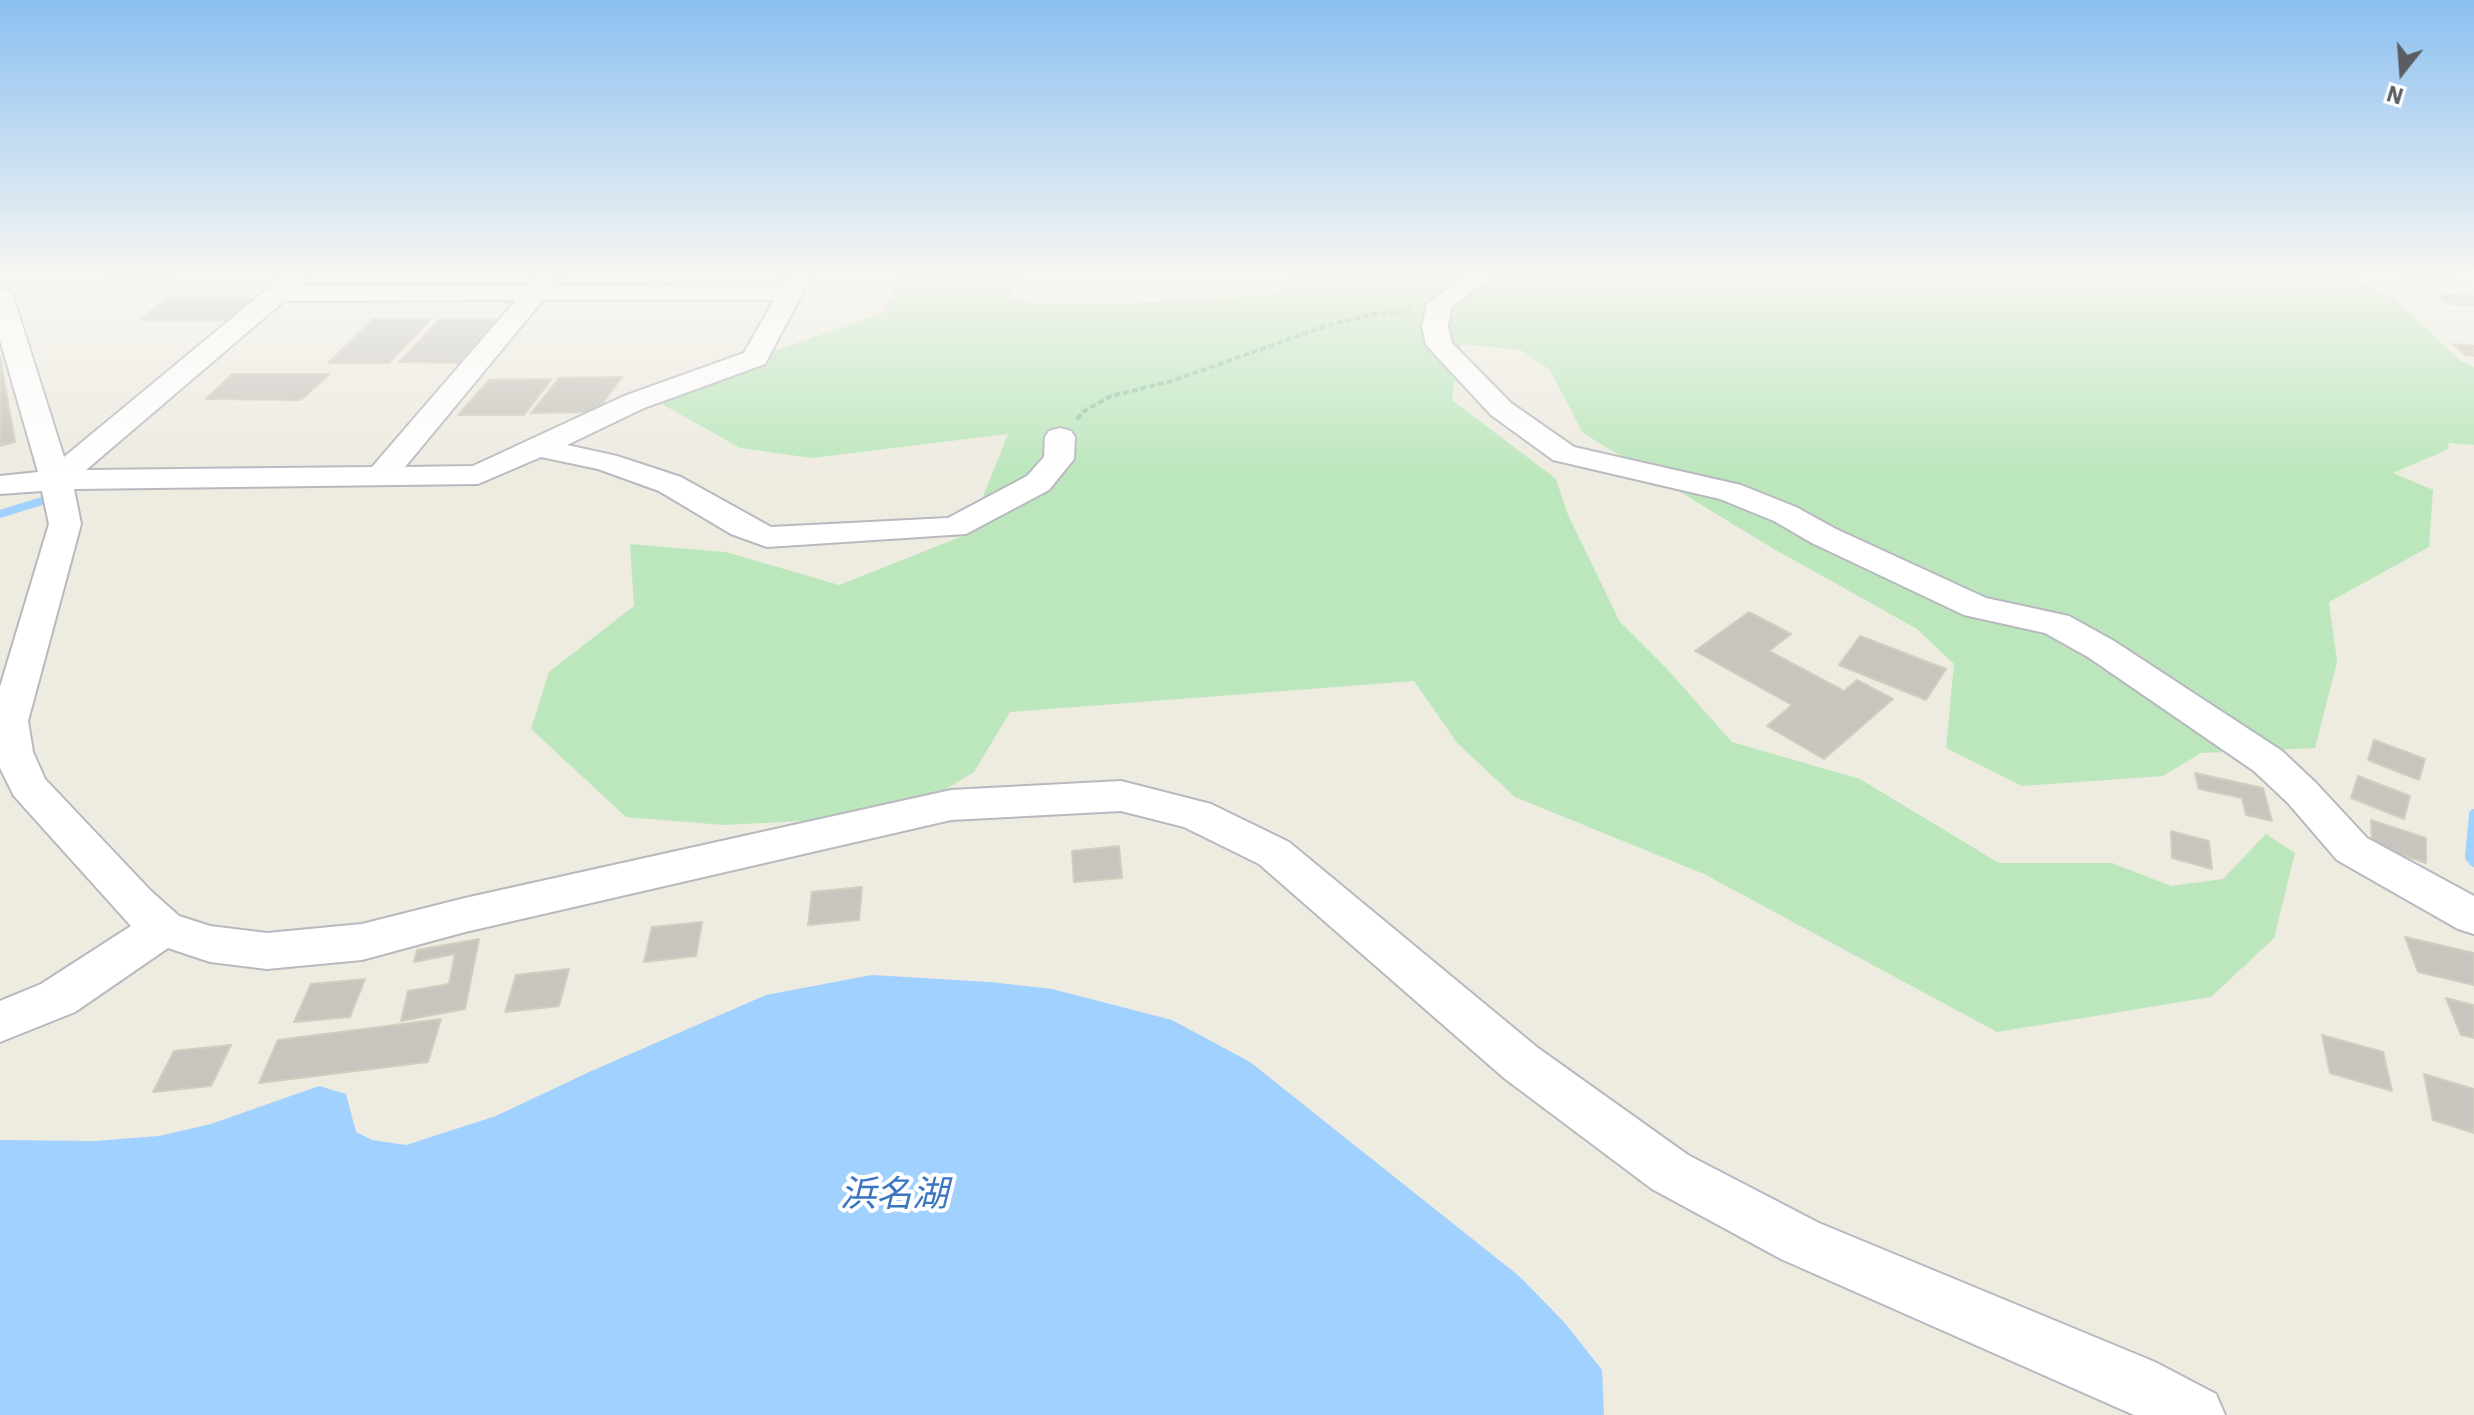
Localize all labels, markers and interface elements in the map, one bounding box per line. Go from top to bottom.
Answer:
north arrow [2362,32,2442,112]
text: N [2383,79,2407,112]
water label: 浜名湖 [840,1174,948,1218]

